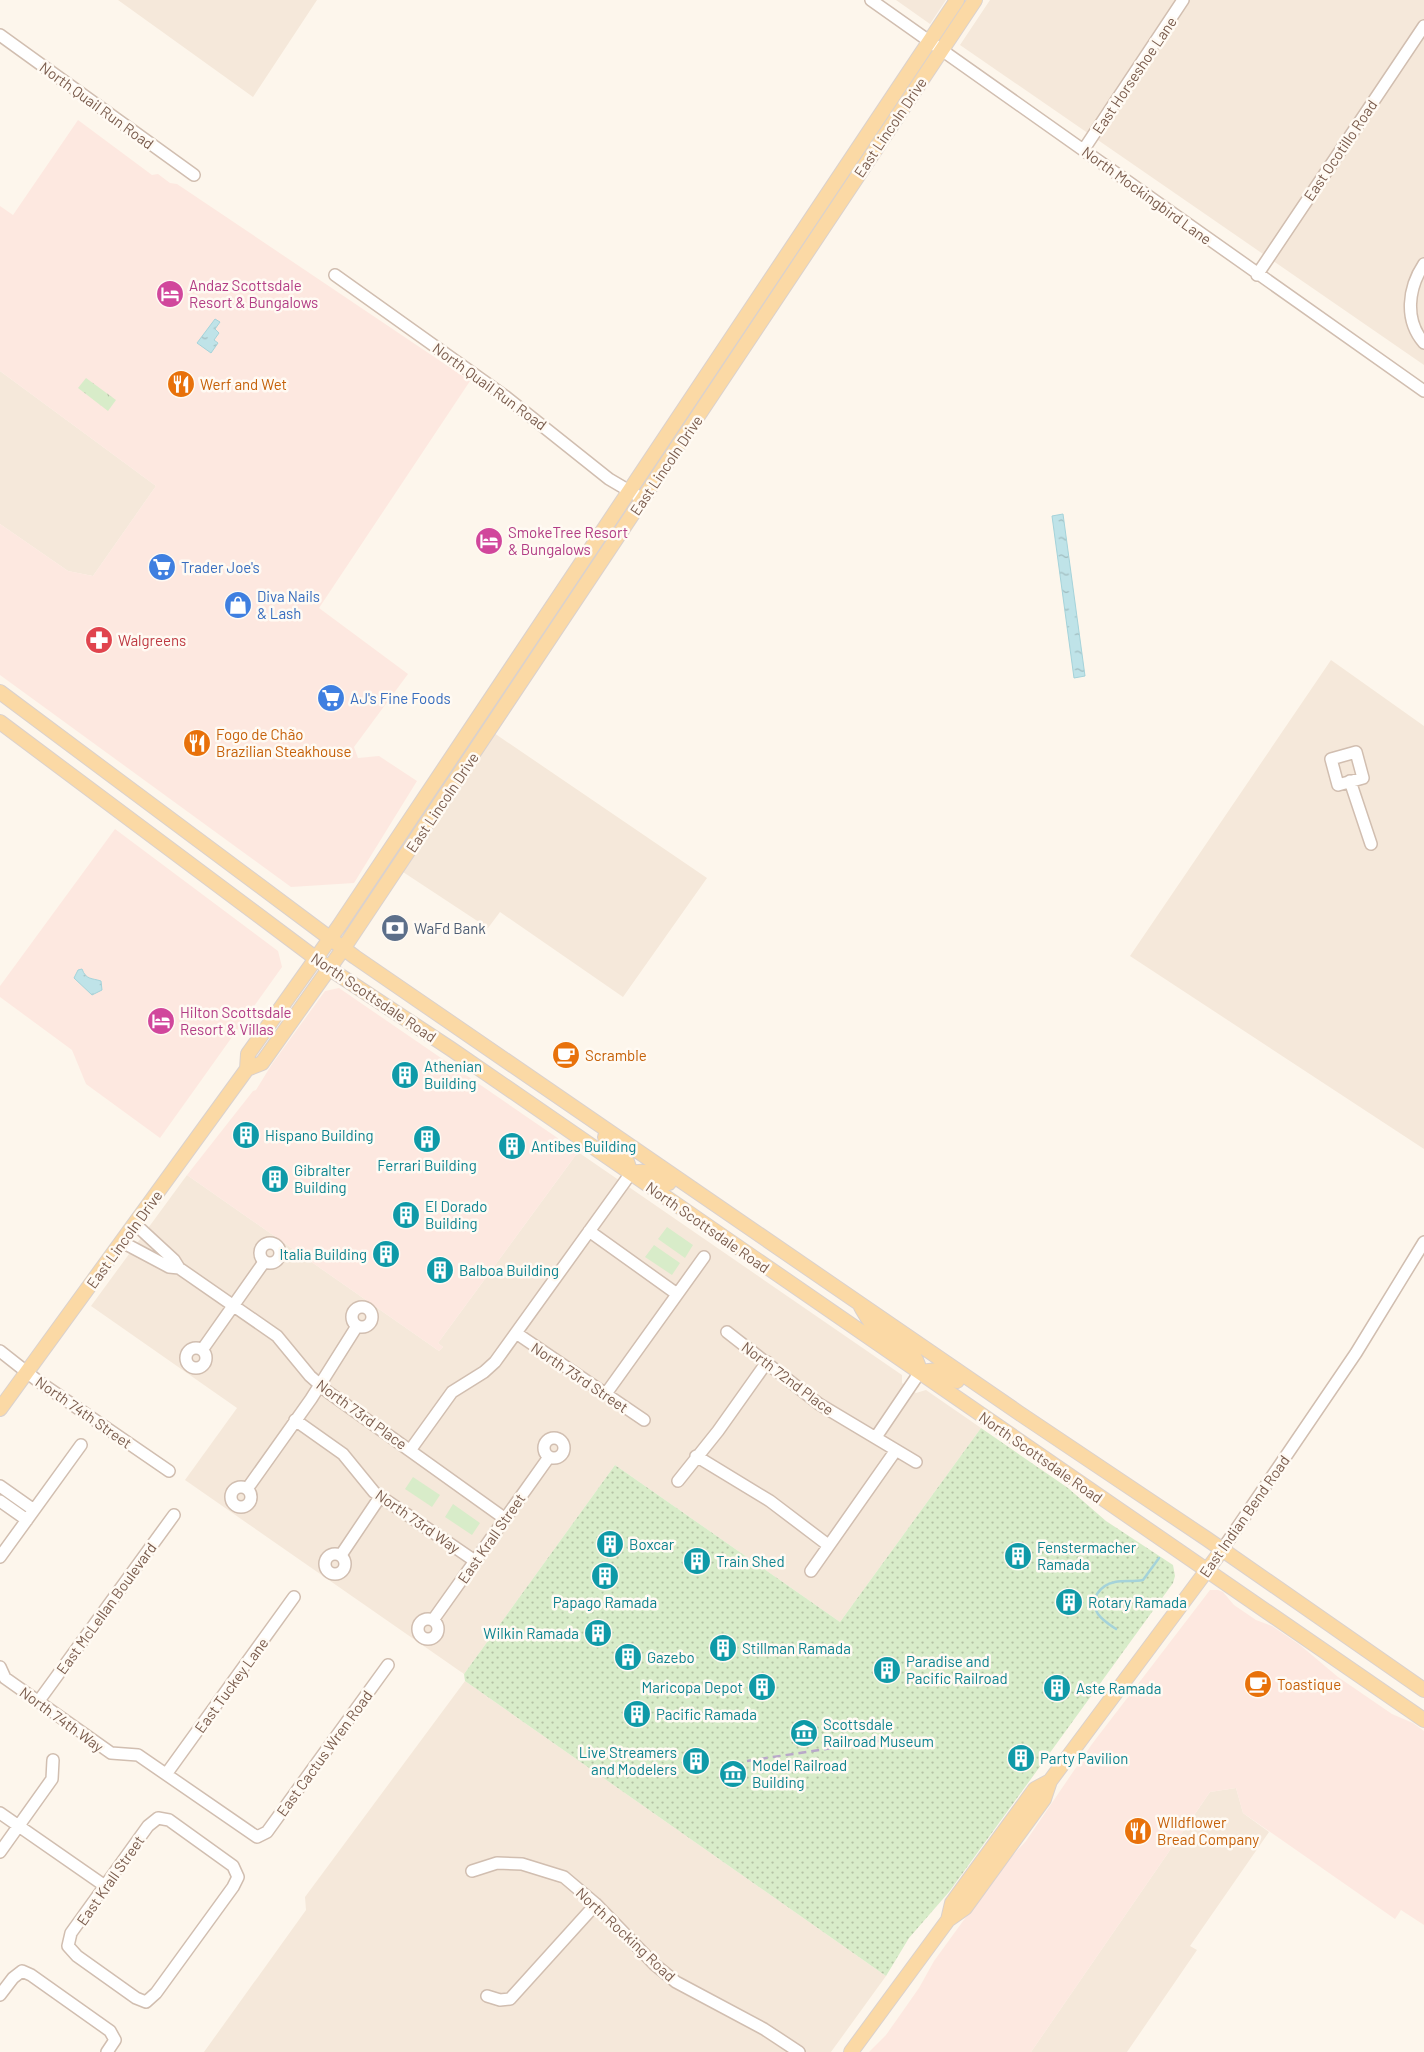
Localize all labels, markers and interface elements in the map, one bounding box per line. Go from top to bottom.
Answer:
street label: East Horseshoe Lane [1088,13,1180,137]
street label: North Quail Run Road [36,58,158,152]
street label: East Lincoln Drive [850,74,930,180]
street label: East Ocotillo Road [1300,96,1380,204]
street label: North Mockingbird Lane [1079,142,1215,248]
place label: Andaz Scottsdale Resort & Bungalows [189,276,318,311]
hotel icon: Andaz Scottsdale Resort & Bungalows [155,279,185,309]
street label: North Quail Run Road [429,339,551,433]
restaurant icon: Werf and Wet [166,369,196,399]
place label: Werf and Wet [200,375,287,393]
street label: East Lincoln Drive [626,412,706,518]
place label: SmokeTree Resort & Bungalows [508,523,628,558]
hotel icon: SmokeTree Resort & Bungalows [474,526,504,556]
supermarket icon: Trader Joe's [147,552,177,582]
place label: Trader Joe's [181,558,260,576]
place label: Diva Nails & Lash [257,587,320,622]
shop icon: Diva Nails & Lash [223,590,253,620]
pharmacy icon: Walgreens [84,625,114,655]
place label: Walgreens [118,631,186,649]
supermarket icon: AJ's Fine Foods [316,683,346,713]
place label: AJ's Fine Foods [350,689,451,707]
place label: Fogo de Chão Brazilian Steakhouse [216,725,352,760]
restaurant icon: Fogo de Chão Brazilian Steakhouse [182,728,212,758]
street label: East Lincoln Drive [402,749,482,855]
bank icon: WaFd Bank [380,913,410,943]
place label: WaFd Bank [414,919,486,937]
street label: North Scottsdale Road [308,949,440,1045]
place label: Hilton Scottsdale Resort & Villas [180,1003,292,1038]
hotel icon: Hilton Scottsdale Resort & Villas [146,1006,176,1036]
cafe icon: Scramble [551,1040,581,1070]
place label: Scramble [585,1046,647,1064]
place label: Athenian Building [424,1057,482,1092]
building icon: Athenian Building [390,1060,420,1090]
building icon: Hispano Building [231,1120,261,1150]
building icon: Ferrari Building [412,1124,442,1154]
place label: Hispano Building [265,1126,374,1144]
building icon: Antibes Building [497,1131,527,1161]
place label: Antibes Building [531,1137,636,1155]
place label: Ferrari Building [377,1156,477,1174]
place label: Gibralter Building [294,1161,351,1196]
building icon: Gibralter Building [260,1164,290,1194]
street label: North Scottsdale Road [643,1178,773,1276]
street label: East Lincoln Drive [82,1187,166,1291]
place label: El Dorado Building [425,1197,487,1232]
building icon: El Dorado Building [391,1200,421,1230]
building icon: Italia Building [371,1239,401,1269]
place label: Italia Building [279,1245,367,1263]
building icon: Balboa Building [425,1255,455,1285]
place label: Balboa Building [459,1261,559,1279]
street label: North 73rd Street [528,1338,632,1416]
street label: North 72nd Place [738,1338,838,1418]
street label: North 74th Street [32,1372,136,1452]
street label: North 73rd Place [313,1375,411,1453]
street label: North Scottsdale Road [976,1408,1106,1506]
street label: East Indian Bend Road [1195,1452,1293,1580]
street label: North 73rd Way [372,1485,464,1557]
street label: East Krall Street [453,1490,529,1586]
building icon: Boxcar [595,1529,625,1559]
place label: Boxcar [629,1535,675,1553]
place label: Fenstermacher Ramada [1037,1538,1137,1573]
street label: East McLellan Boulevard [52,1539,160,1677]
building icon: Fenstermacher Ramada [1003,1541,1033,1571]
building icon: Train Shed [682,1546,712,1576]
place label: Train Shed [716,1552,785,1570]
building icon: Papago Ramada [590,1561,620,1591]
building icon: Rotary Ramada [1054,1587,1084,1617]
place label: Papago Ramada [553,1593,657,1611]
place label: Rotary Ramada [1088,1593,1187,1611]
building icon: Wilkin Ramada [583,1618,613,1648]
place label: Wilkin Ramada [483,1624,579,1642]
building icon: Stillman Ramada [708,1633,738,1663]
street label: East Tuckey Lane [190,1634,272,1736]
place label: Stillman Ramada [742,1639,851,1657]
building icon: Gazebo [613,1642,643,1672]
place label: Gazebo [647,1648,695,1666]
place label: Paradise and Pacific Railroad [906,1652,1008,1687]
building icon: Paradise and Pacific Railroad [872,1655,902,1685]
cafe icon: Toastique [1243,1669,1273,1699]
building icon: Maricopa Depot [747,1672,777,1702]
building icon: Aste Ramada [1042,1673,1072,1703]
place label: Toastique [1277,1675,1341,1693]
place label: Maricopa Depot [641,1678,743,1696]
place label: Aste Ramada [1076,1679,1161,1697]
street label: North 74th Way [17,1683,108,1756]
street label: East Cactus Wren Road [272,1687,376,1819]
building icon: Pacific Ramada [622,1699,652,1729]
place label: Pacific Ramada [656,1705,757,1723]
place label: Scottsdale Railroad Museum [823,1715,934,1750]
museum icon: Scottsdale Railroad Museum [789,1718,819,1748]
place label: Live Streamers and Modelers [579,1743,677,1778]
building icon: Party Pavilion [1006,1743,1036,1773]
building icon: Live Streamers and Modelers [681,1746,711,1776]
place label: Party Pavilion [1040,1749,1128,1767]
place label: Model Railroad Building [752,1756,847,1791]
museum icon: Model Railroad Building [718,1759,748,1789]
place label: WIldflower Bread Company [1157,1813,1259,1848]
restaurant icon: WIldflower Bread Company [1123,1816,1153,1846]
street label: East Krall Street [72,1832,148,1928]
street label: North Rocking Road [573,1883,679,1985]

